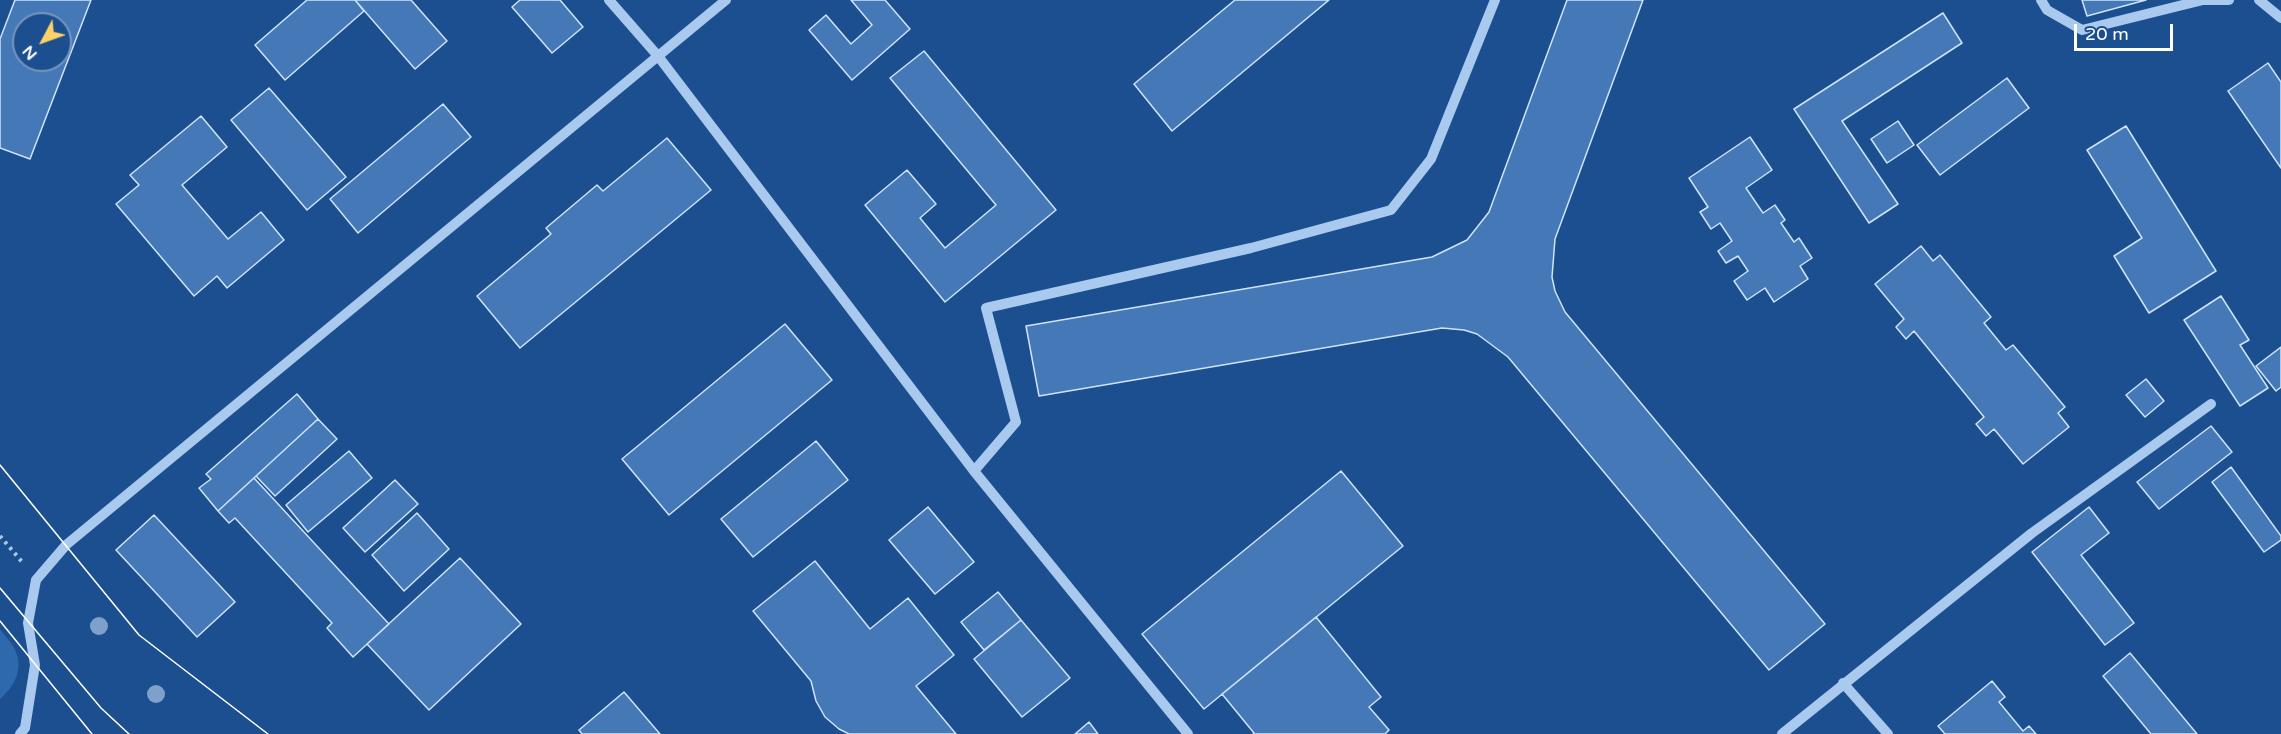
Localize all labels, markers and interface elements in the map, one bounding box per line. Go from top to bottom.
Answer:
north arrow [12,12,72,72]
scale bar [2077,12,2176,50]
text: 20 m [2085,23,2129,45]
text: N [18,41,42,64]

